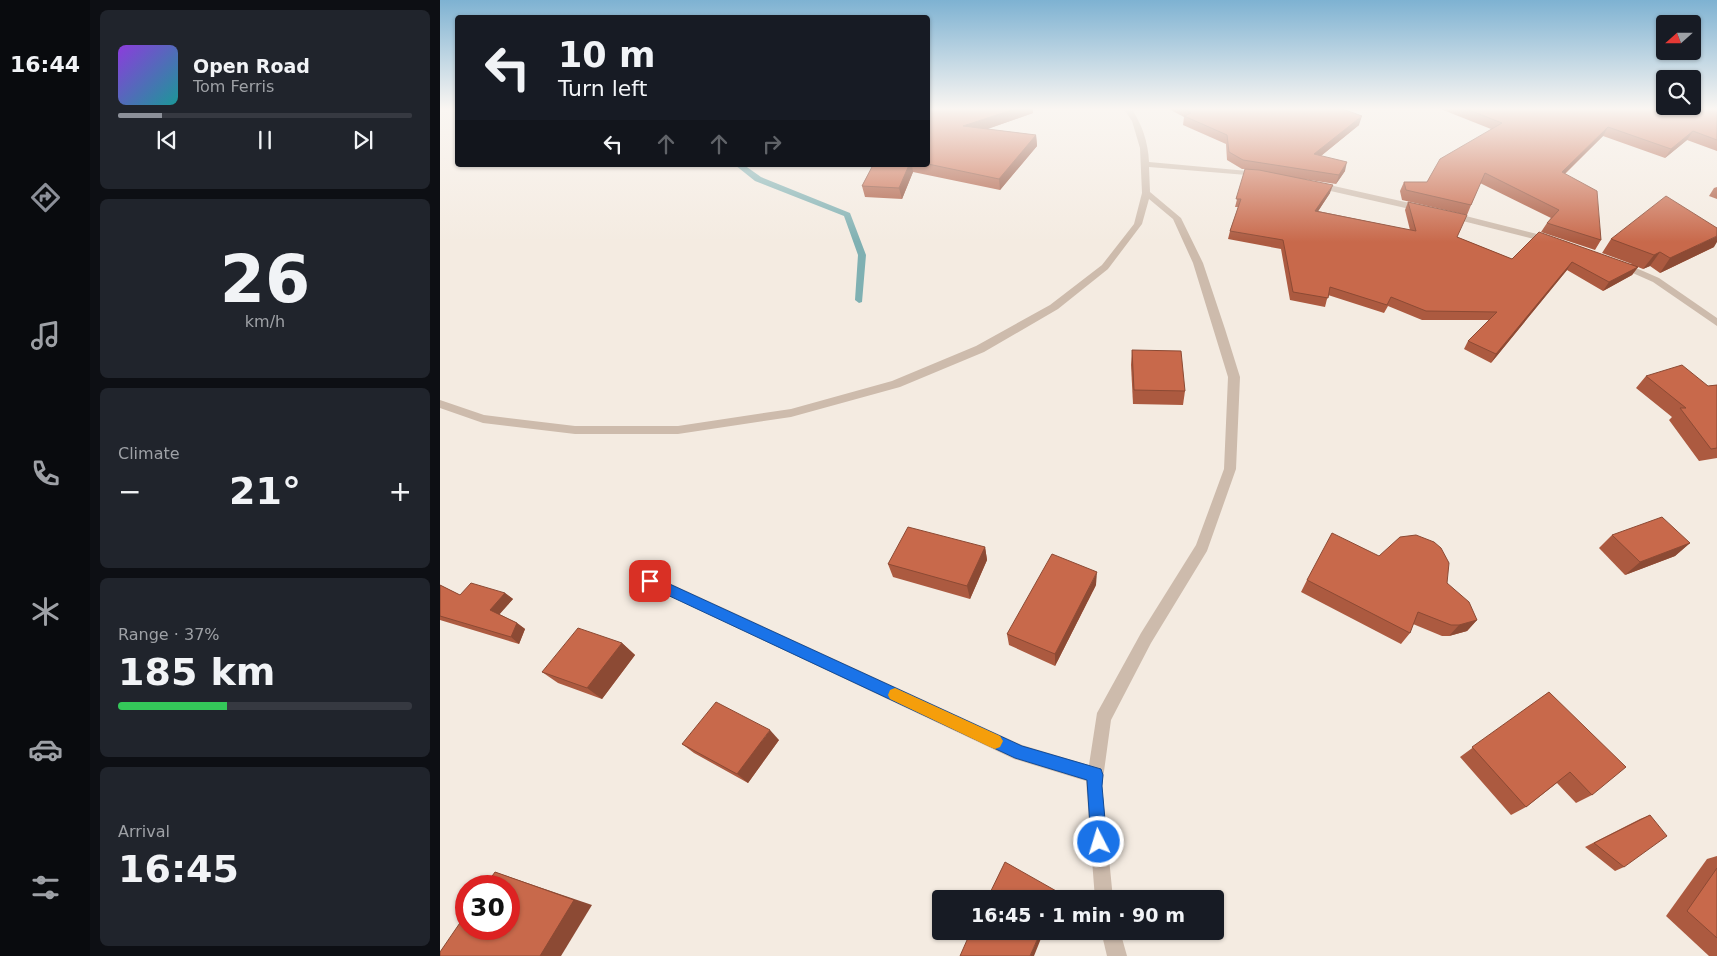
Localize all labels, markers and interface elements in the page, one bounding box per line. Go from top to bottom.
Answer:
north arrow [1656,15,1701,60]
map controls [1656,15,1701,115]
icon: left [475,35,540,100]
text: 10 m [558,35,655,75]
text: 16:44 [10,52,80,77]
text: Open Road [193,55,310,77]
button: search [1656,70,1701,115]
text: Turn left [558,76,647,101]
text: Tom Ferris [193,77,274,96]
icon: previous [153,126,181,154]
icon: pause [251,126,279,154]
icon: next [349,126,377,154]
icon: left [599,130,627,158]
icon: ahead [652,130,680,158]
icon: ahead [705,130,733,158]
icon: right [758,130,786,158]
icon: directions [28,180,63,215]
text: 26 [220,242,310,317]
text: km/h [245,312,285,331]
icon: music [28,318,63,353]
text: Climate [118,444,180,463]
icon: phone [28,456,63,491]
text: 21° [229,469,301,513]
text: − [118,475,141,508]
text: + [389,475,412,508]
pin [629,560,671,602]
icon: arrive [636,567,664,595]
icon: climate [28,594,63,629]
text: Range · 37% [118,625,220,644]
text: 185 km [118,650,275,694]
icon: car [28,732,63,767]
position arrow [1072,815,1124,867]
text: Arrival [118,822,170,841]
text: 16:45 [118,847,239,891]
icon: filters [28,870,63,905]
speed limit sign: 30 [455,875,520,940]
text: 16:45 · 1 min · 90 m [971,904,1185,926]

